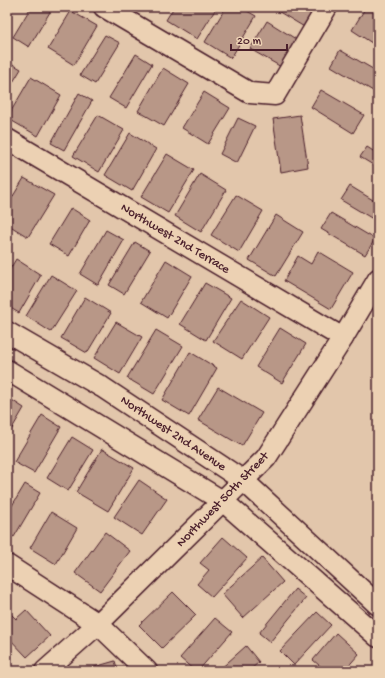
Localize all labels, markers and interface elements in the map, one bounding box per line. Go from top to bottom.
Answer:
scale bar [231,26,287,52]
text: 20 m [237,35,262,49]
street label: Northwest 2nd Terrace [118,200,233,278]
street label: Northwest 2nd Avenue [117,393,229,475]
street label: Northwest 50th Street [174,448,273,551]

